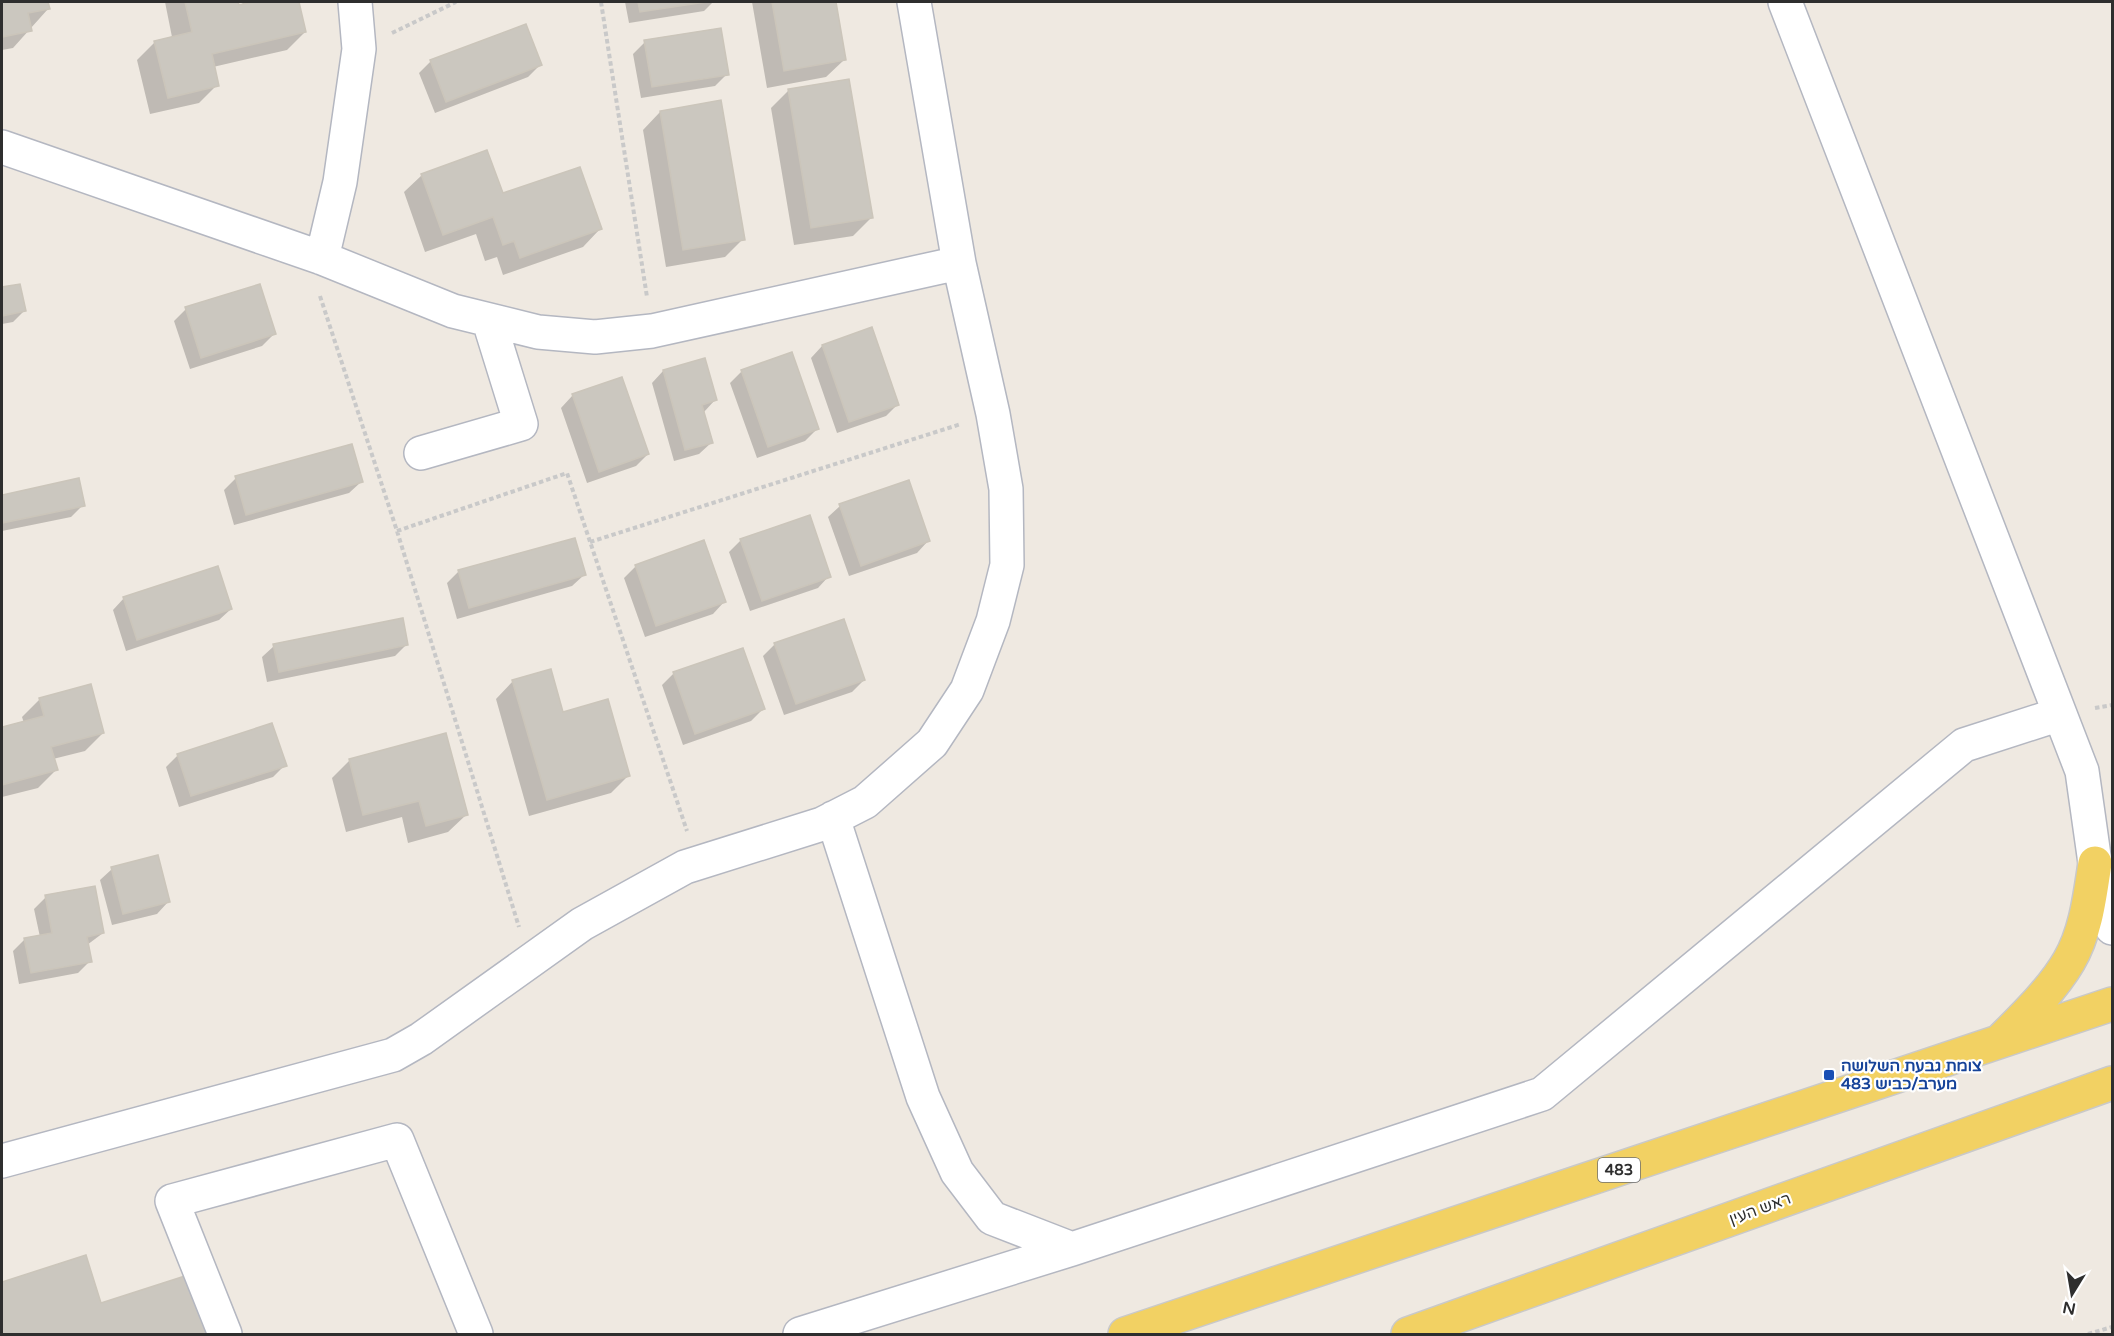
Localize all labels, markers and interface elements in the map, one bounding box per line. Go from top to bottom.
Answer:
place label: צומת גבעת השלושה מערב/כביש 483 [1841,1056,1982,1094]
marker: צומת גבעת השלושה מערב/כביש 483 [1822,1068,1836,1082]
road number: 483 [1598,1158,1640,1182]
street label: ראש העין [1726,1189,1794,1229]
north arrow [2042,1264,2102,1324]
text: N [2061,1297,2078,1319]

